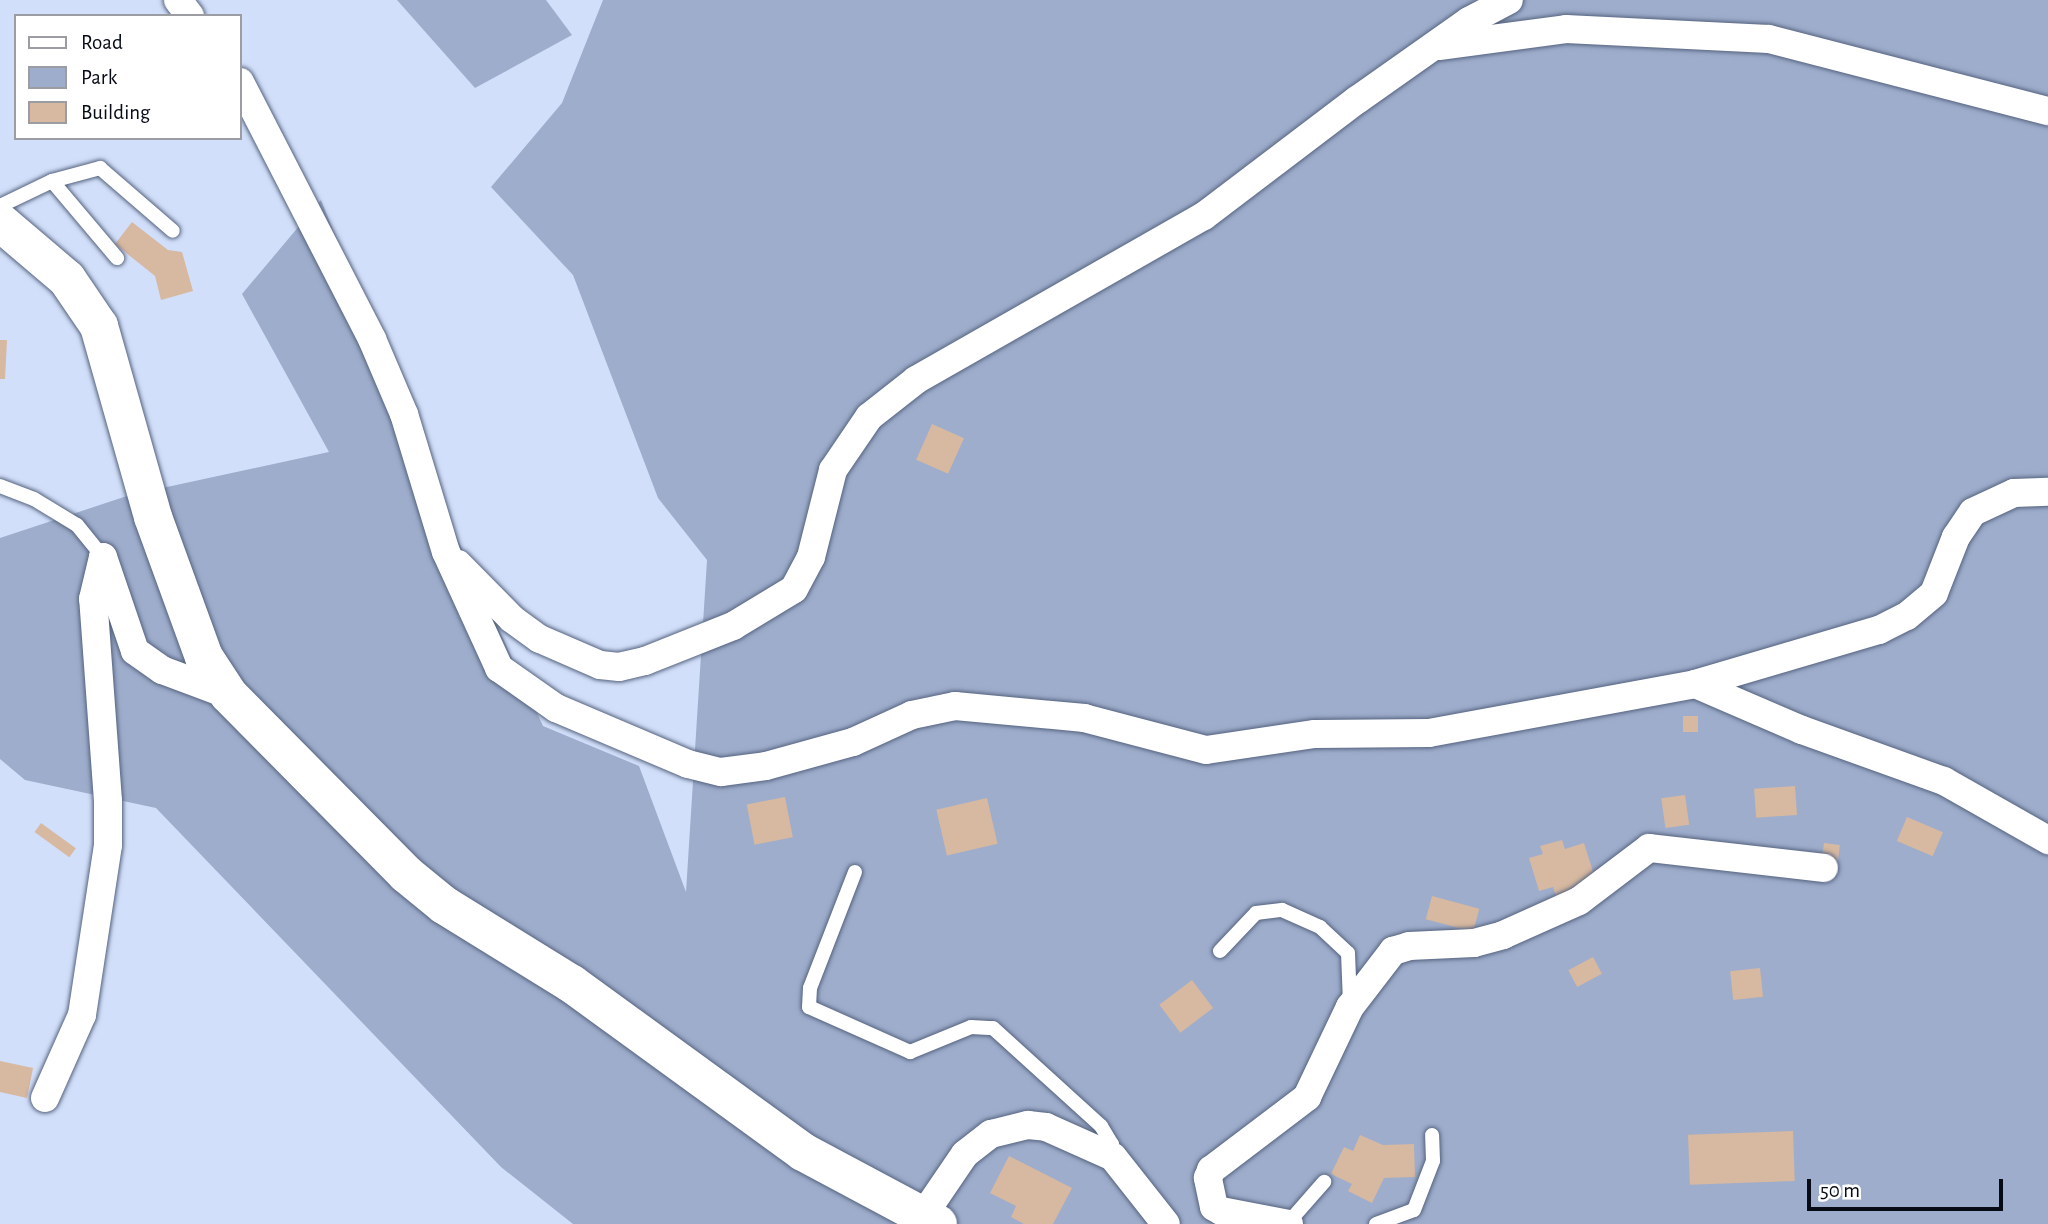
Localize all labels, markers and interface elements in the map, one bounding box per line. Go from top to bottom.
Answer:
legend [14,14,242,140]
text: Road [81,32,123,53]
text: Park [81,67,117,88]
text: Building [81,102,150,123]
scale bar [1810,1164,2006,1208]
text: 50 m [1820,1180,1860,1201]

